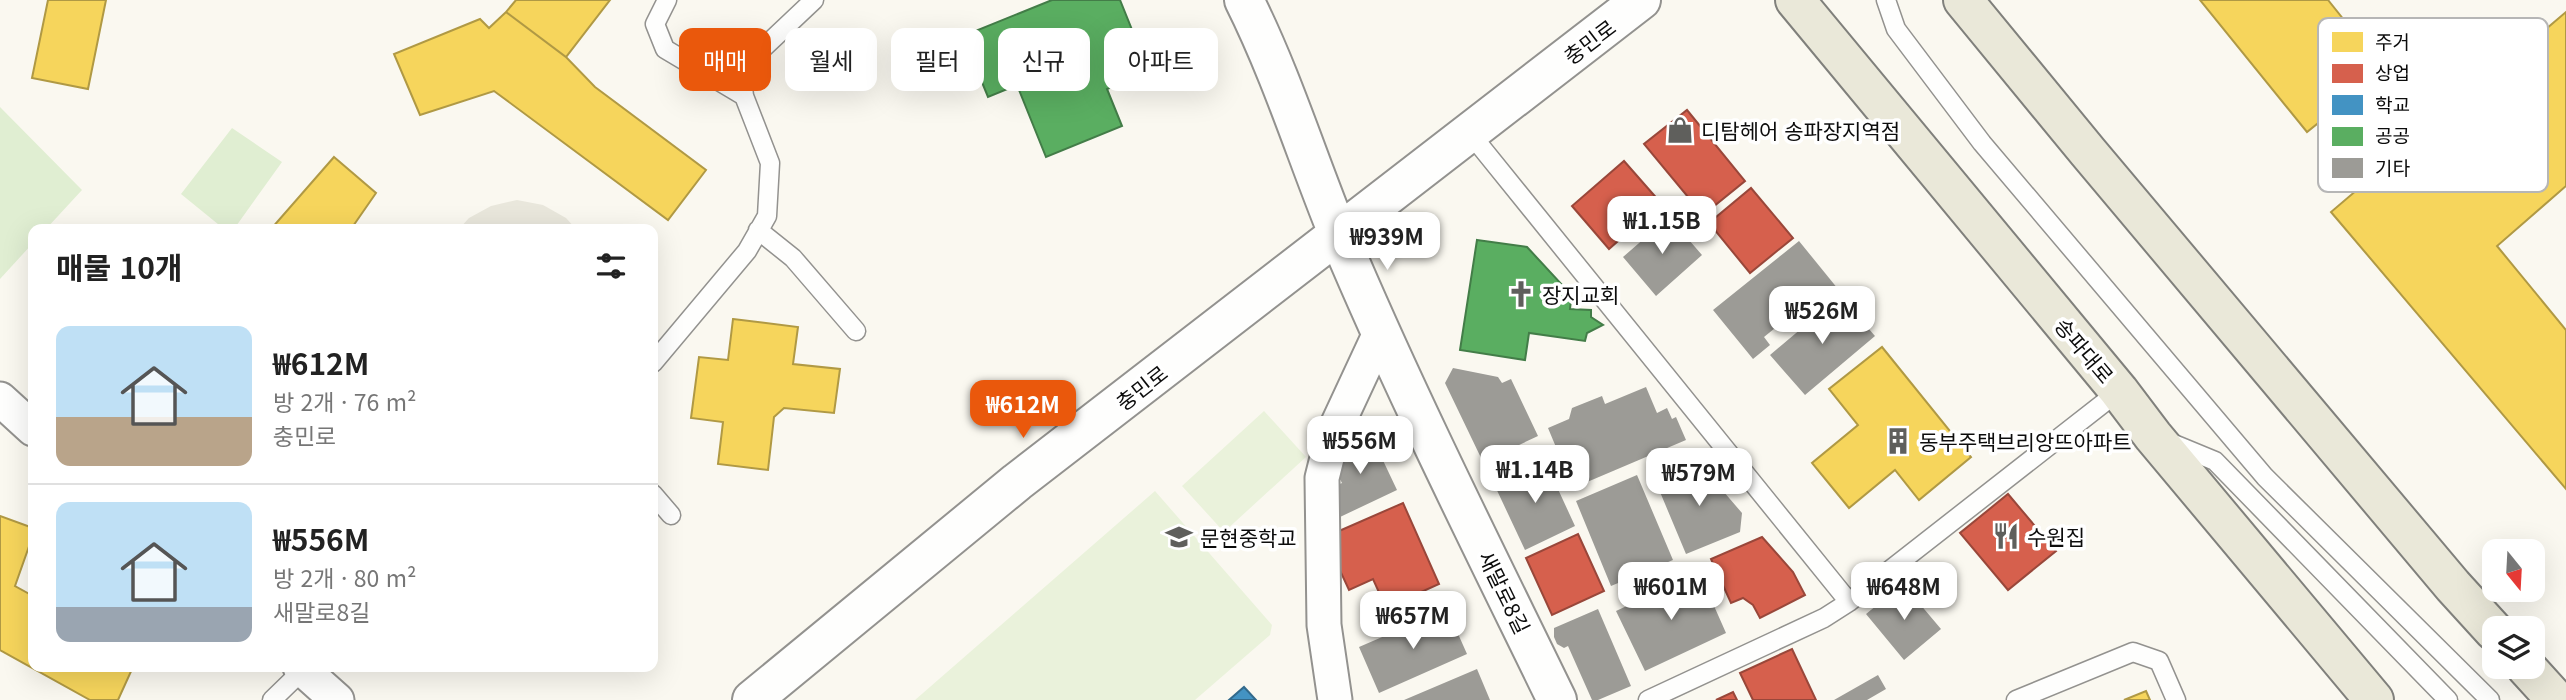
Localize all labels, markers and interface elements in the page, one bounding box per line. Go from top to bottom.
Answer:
street label: 충민로 [1557,12,1621,70]
legend [2318,18,2548,192]
text: 주거 [2375,27,2410,54]
chip: 매매 [679,28,771,91]
chip: 월세 [785,28,877,91]
chip: 필터 [891,28,984,91]
chip: 신규 [998,28,1090,91]
chip: 아파트 [1104,28,1218,91]
text: 상업 [2375,58,2410,85]
text: 학교 [2375,90,2410,117]
shop icon: 디탐헤어 송파장지역점 [1665,115,1695,145]
place label: 디탐헤어 송파장지역점 [1701,115,1900,145]
text: 공공 [2375,121,2410,148]
text: 기타 [2375,153,2410,180]
pin: ₩1.15B [1605,196,1719,256]
text: ₩1.15B [1623,202,1701,236]
pin: ₩939M [1338,212,1436,272]
text: ₩939M [1350,218,1424,252]
text: 매물 10개 [56,244,183,288]
icon: filters [592,247,630,285]
church icon: 장지교회 [1506,279,1536,309]
place label: 장지교회 [1542,279,1619,309]
pin: ₩526M [1773,286,1871,346]
text: ₩526M [1785,292,1859,326]
street label: 송파대로 [2049,311,2121,389]
text: ₩612M [273,340,369,384]
icon: home [112,354,196,438]
street label: 충민로 [1109,357,1173,417]
pin: ₩612M [974,380,1072,440]
text: 방 2개 · 76 m² [273,384,417,418]
text: ₩612M [986,386,1060,420]
pin: ₩556M [1311,416,1409,476]
text: 충민로 [273,418,336,452]
text: ₩556M [1323,422,1397,456]
building icon: 동부주택브리앙뜨아파트 [1883,426,1913,456]
place label: 동부주택브리앙뜨아파트 [1919,426,2132,456]
pin: ₩1.14B [1478,446,1592,505]
pin: ₩579M [1650,448,1748,508]
text: ₩1.14B [1496,451,1574,485]
text: ₩579M [1662,454,1736,488]
text: ₩556M [273,516,369,560]
restaurant icon: 수원집 [1991,521,2021,551]
place label: 수원집 [2027,521,2085,551]
school or university icon: 문현중학교 [1164,522,1194,552]
place label: 문현중학교 [1200,522,1297,552]
icon: home [112,530,196,614]
north arrow [2482,539,2544,602]
map controls [2482,539,2545,679]
street label: 새말로8길 [1472,545,1538,639]
text: 방 2개 · 80 m² [273,560,417,594]
pin: ₩601M [1622,562,1720,622]
pin: ₩648M [1855,562,1953,622]
text: ₩601M [1634,568,1708,602]
text: ₩648M [1867,568,1941,602]
pin: ₩657M [1364,592,1462,651]
text: 새말로8길 [273,594,370,628]
text: ₩657M [1376,597,1450,631]
button: layers [2482,616,2545,679]

